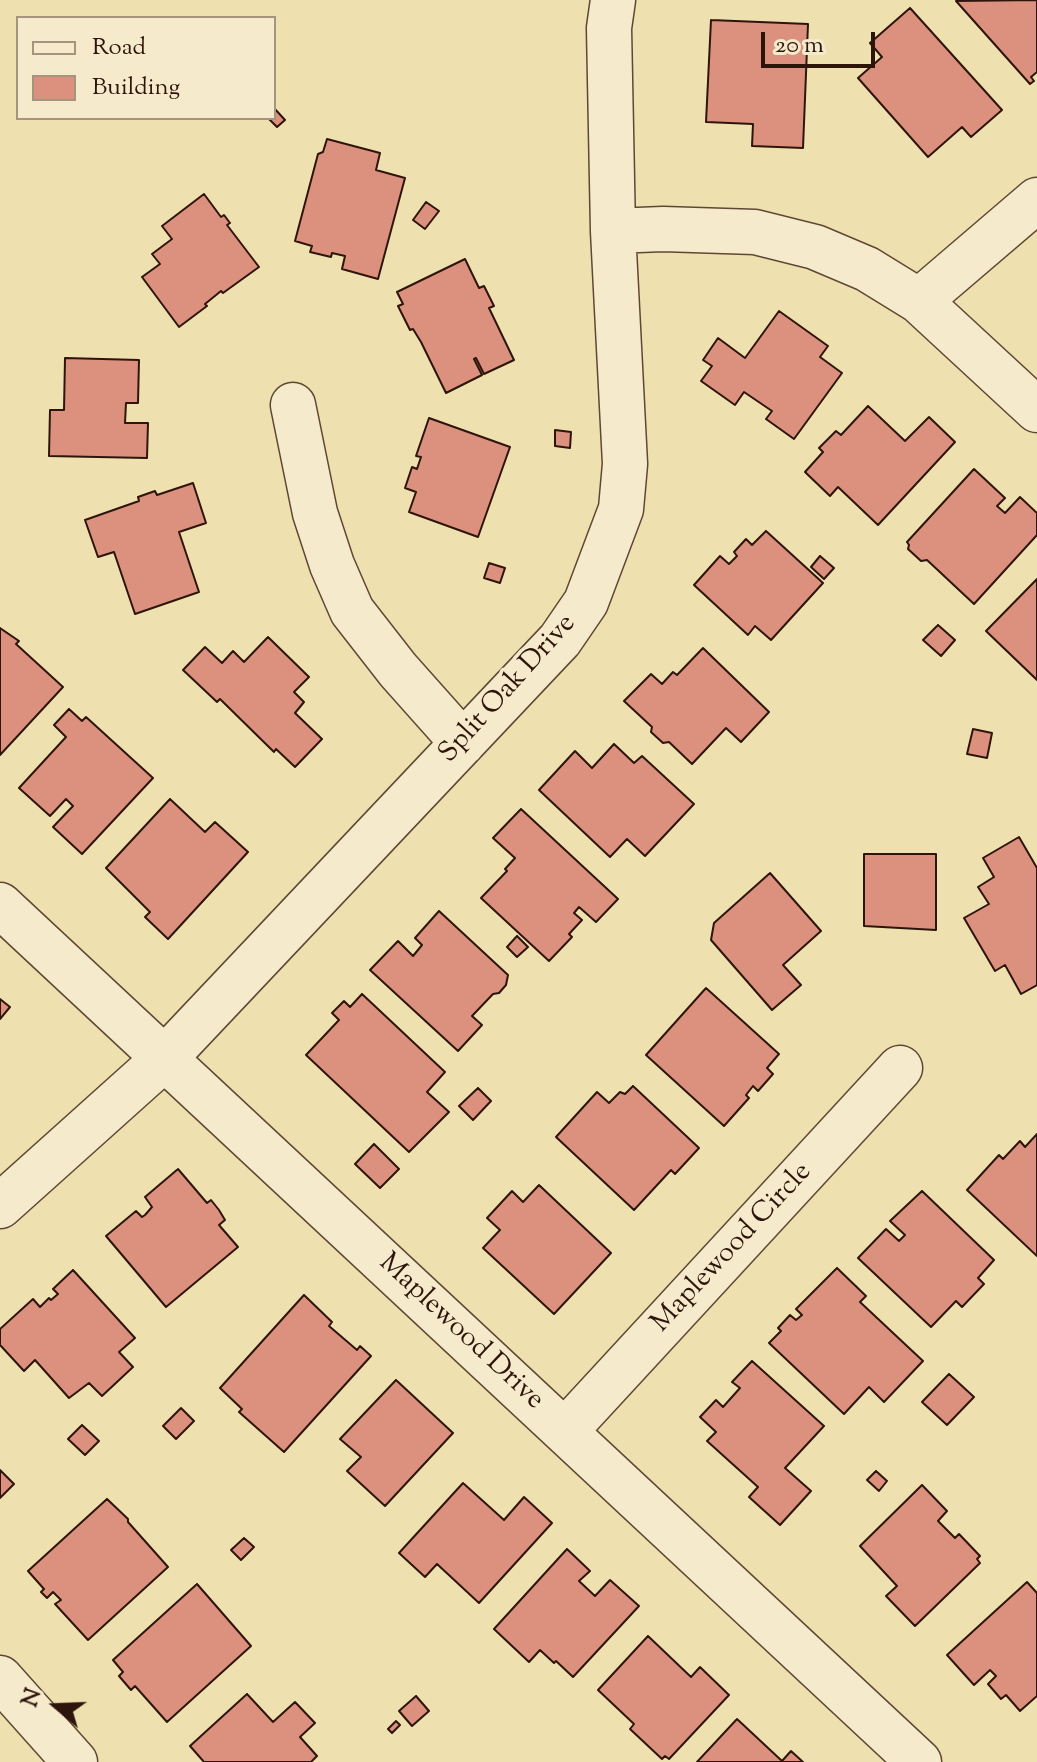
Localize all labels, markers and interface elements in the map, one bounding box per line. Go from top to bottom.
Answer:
legend [16,16,276,120]
scale bar [765,16,879,66]
text: 20 m [775,29,824,63]
text: Road [92,31,146,65]
text: Building [92,71,180,105]
street label: Split Oak Drive [433,609,585,771]
street label: Maplewood Circle [646,1157,820,1341]
street label: Maplewood Drive [370,1248,550,1418]
north arrow [16,1666,96,1746]
text: N [15,1685,51,1712]

